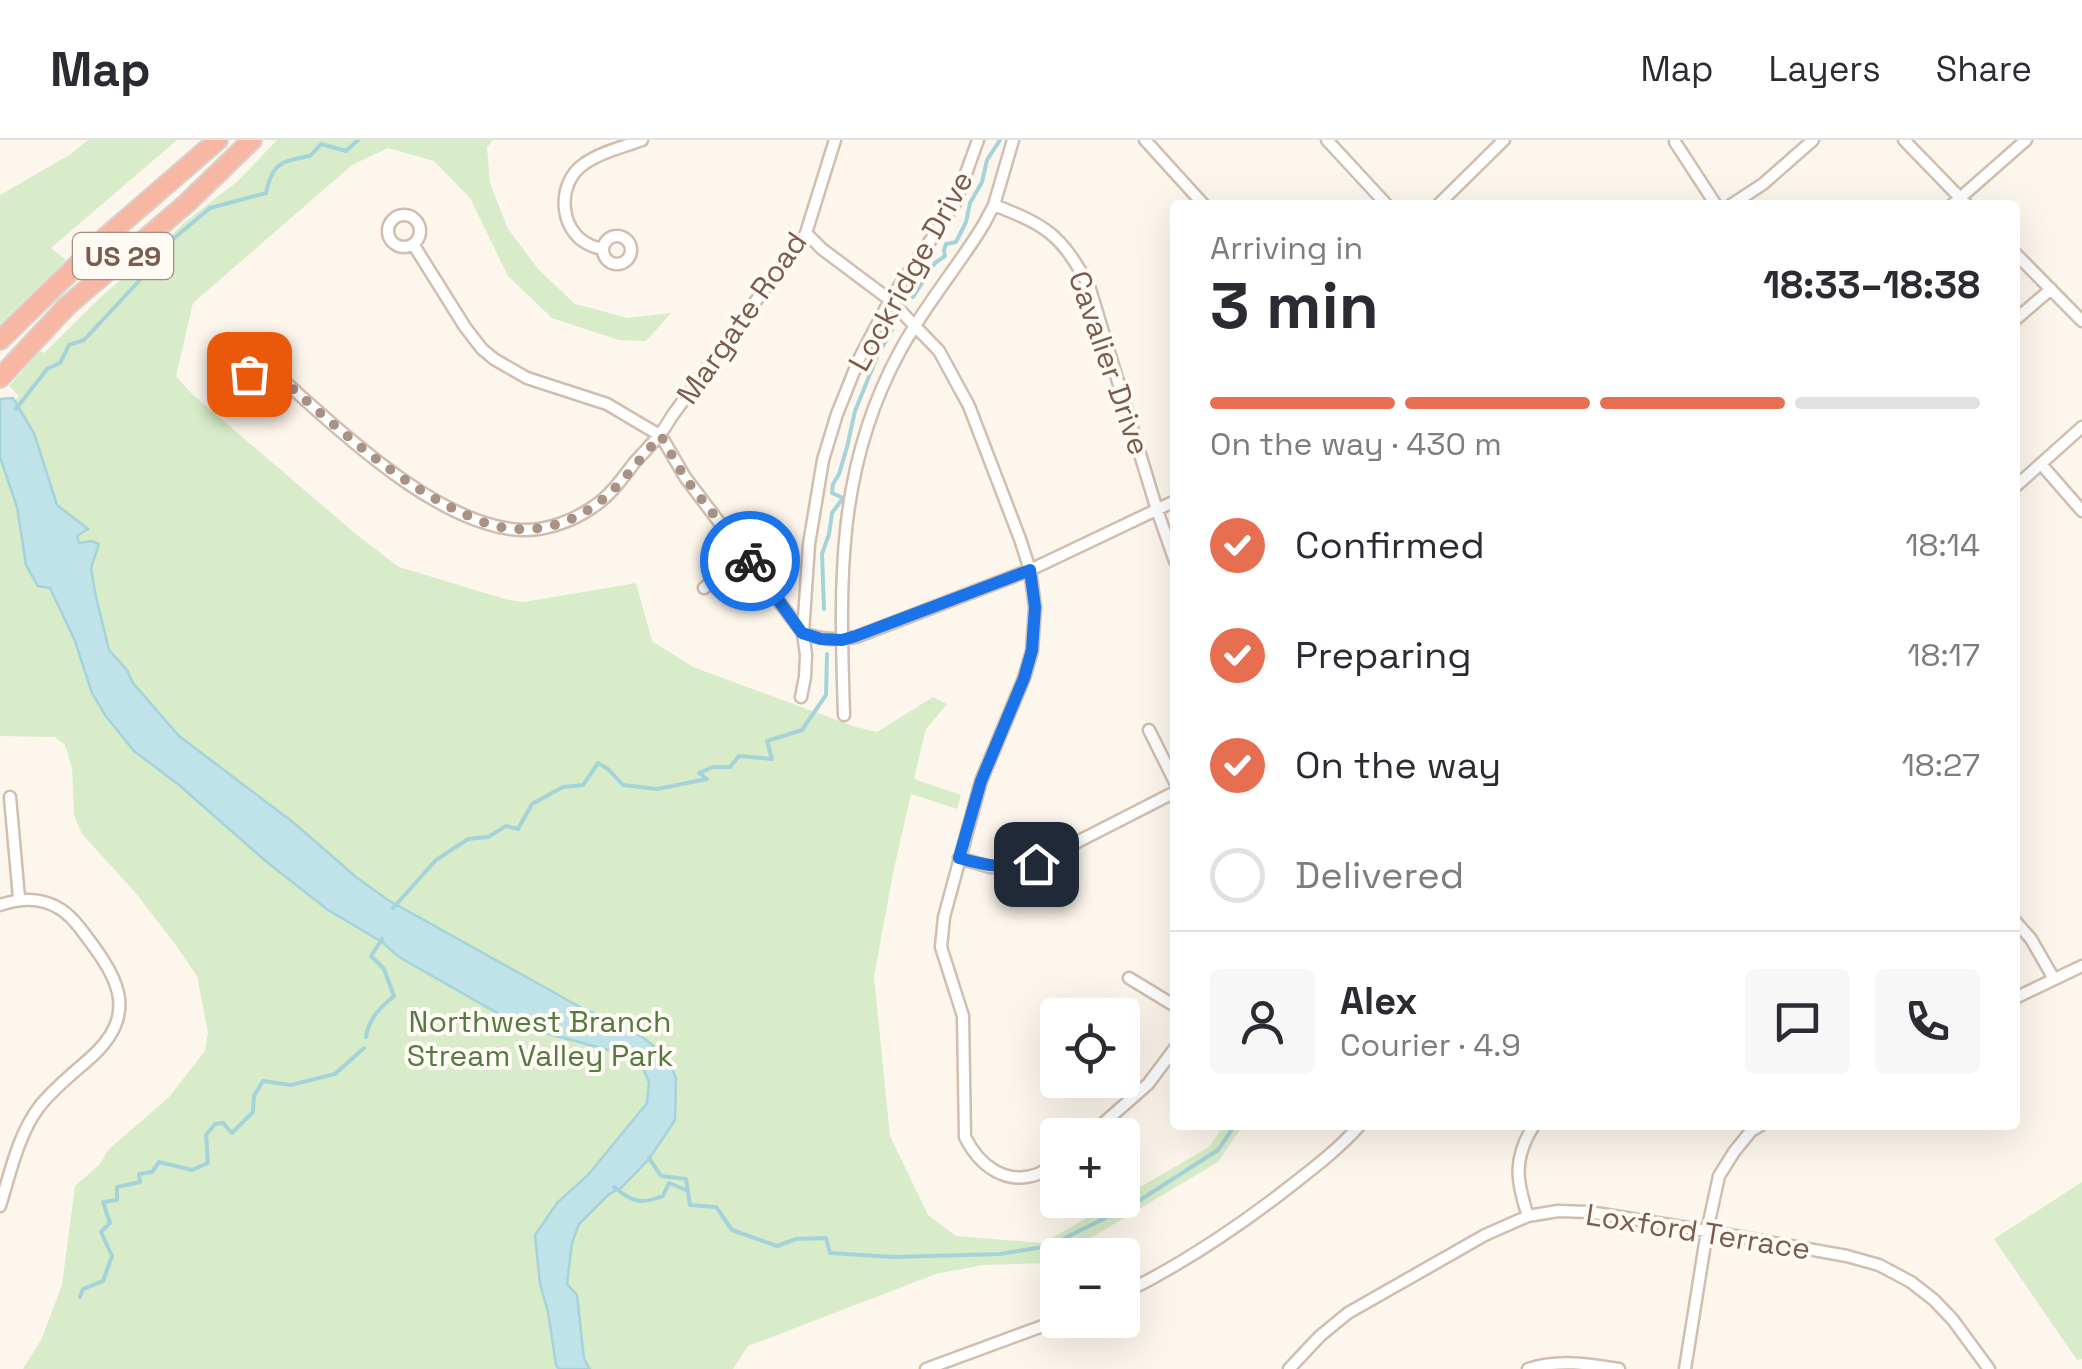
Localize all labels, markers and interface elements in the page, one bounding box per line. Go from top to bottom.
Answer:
text: Map [50,39,151,100]
text: Map [1640,47,1713,91]
text: Layers [1768,47,1881,91]
text: Share [1936,47,2032,91]
street label: Lockridge Drive [839,164,982,378]
street label: Margate Road [668,224,815,412]
text: Arriving in [1210,228,1363,268]
road number: US 29 [73,233,173,279]
text: 18:33–18:38 [1763,261,1980,309]
text: 3 min [1210,264,1379,347]
street label: Cavalier Drive [1060,266,1159,460]
pin [207,332,292,417]
icon: bag [222,347,277,402]
text: On the way · 430 m [1210,424,1502,464]
courier [700,511,800,611]
icon: check [1210,518,1265,573]
text: Confirmed [1295,521,1485,569]
text: 18:14 [1905,525,1980,565]
icon: bike [723,534,778,589]
icon: check [1210,628,1265,683]
text: Preparing [1295,631,1472,679]
text: 18:17 [1907,635,1980,675]
icon: check [1210,738,1265,793]
text: On the way [1295,741,1501,789]
text: 18:27 [1901,745,1980,785]
pin [994,822,1079,907]
icon: home [1009,837,1064,892]
text: Delivered [1295,851,1464,899]
button: person [1210,969,1315,1074]
button: chat [1745,969,1850,1074]
button: phone [1875,969,1980,1074]
text: Alex [1340,977,1417,1025]
map controls [1040,998,1140,1338]
button: locate [1040,998,1140,1098]
park label: Northwest Branch Stream Valley Park [407,1002,673,1075]
text: Courier · 4.9 [1340,1025,1521,1065]
button: + [1040,1118,1140,1218]
street label: Loxford Terrace [1583,1195,1813,1269]
button: − [1040,1238,1140,1338]

